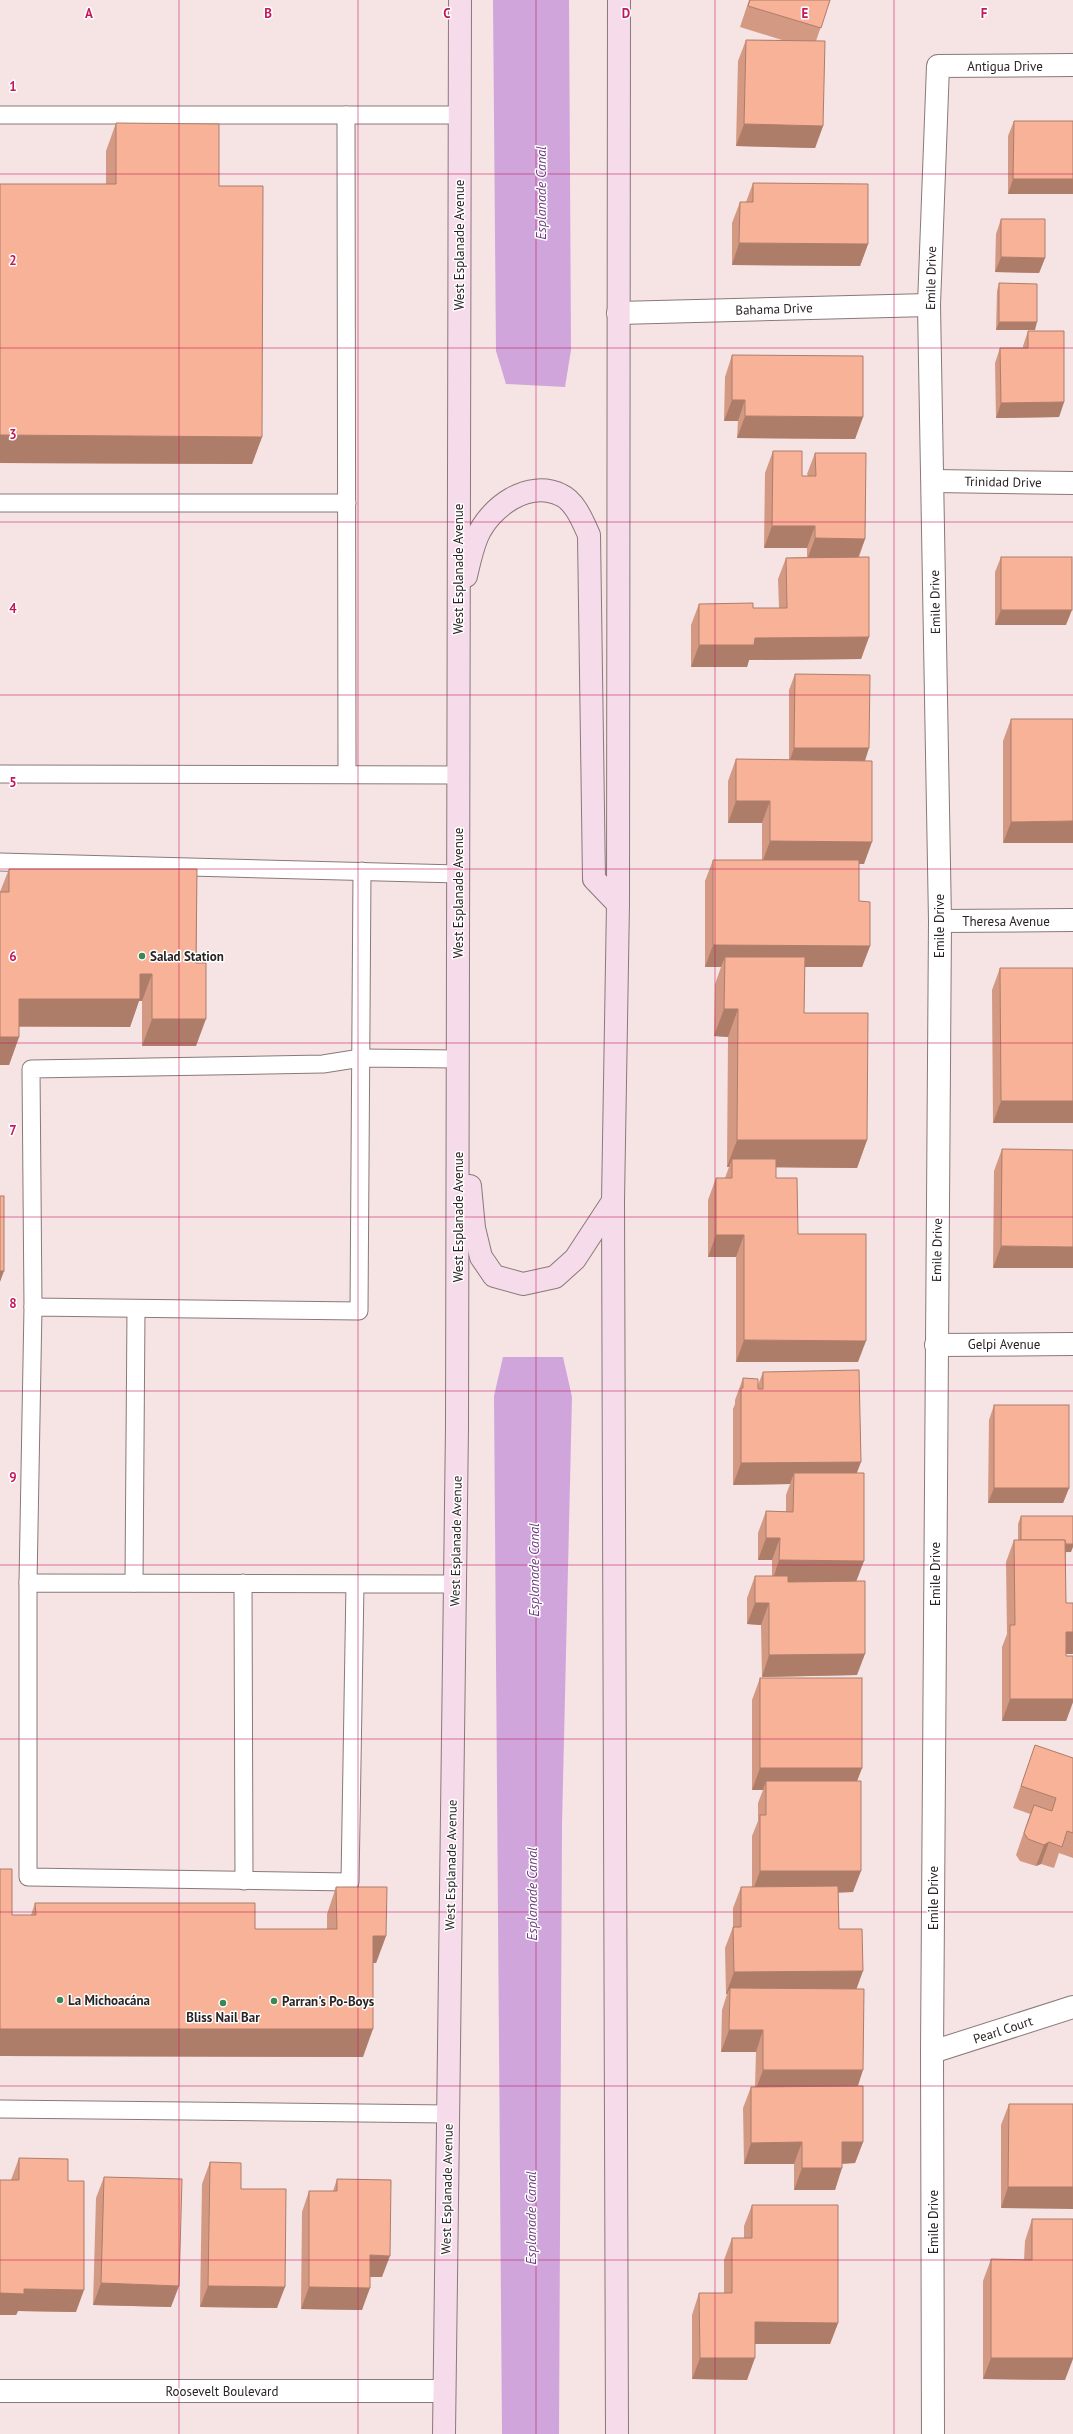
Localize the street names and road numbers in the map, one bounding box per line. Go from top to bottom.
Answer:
street label: Antigua Drive [967,58,1043,75]
street label: West Esplanade Avenue [451,180,468,310]
street label: Emile Drive [922,246,940,310]
street label: Bahama Drive [735,299,813,319]
street label: Trinidad Drive [964,473,1042,491]
street label: West Esplanade Avenue [450,504,467,634]
street label: Emile Drive [926,570,944,634]
street label: West Esplanade Avenue [450,828,467,958]
street label: Emile Drive [931,894,948,958]
street label: Theresa Avenue [962,913,1050,930]
street label: West Esplanade Avenue [450,1152,467,1282]
street label: Emile Drive [928,1218,946,1282]
street label: Gelpi Avenue [968,1336,1040,1353]
street label: West Esplanade Avenue [446,1476,466,1606]
street label: Emile Drive [927,1542,944,1606]
street label: West Esplanade Avenue [441,1800,461,1930]
street label: Emile Drive [925,1866,942,1930]
street label: Pearl Court [971,2012,1036,2048]
street label: West Esplanade Avenue [437,2124,457,2254]
street label: Emile Drive [925,2190,942,2254]
street label: Roosevelt Boulevard [165,2383,279,2400]

